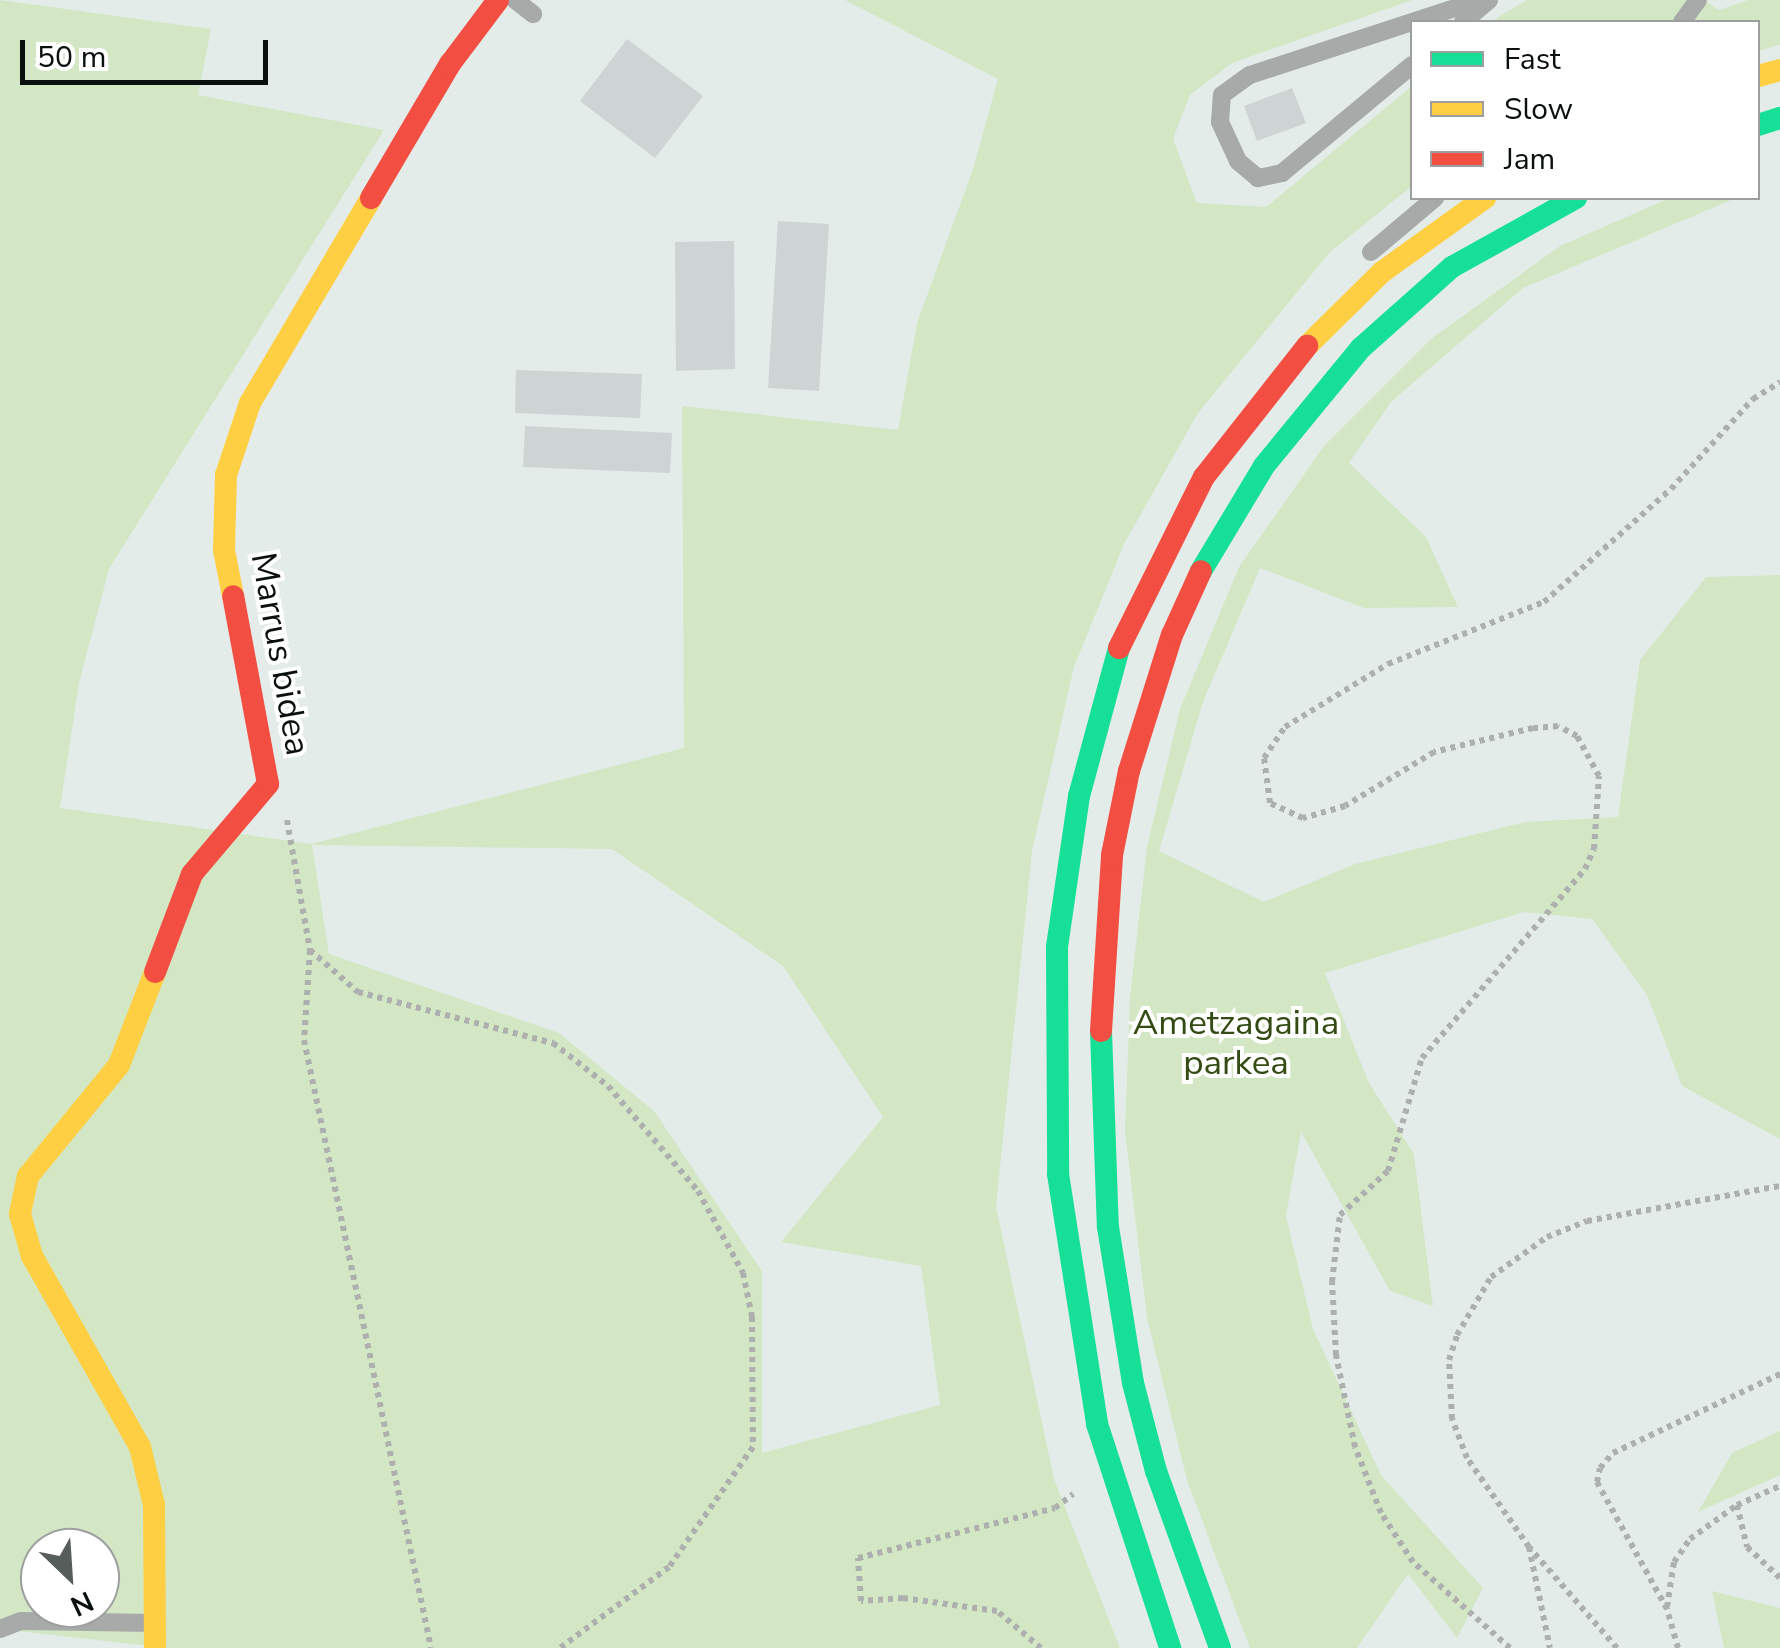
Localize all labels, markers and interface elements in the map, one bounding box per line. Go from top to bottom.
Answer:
scale bar [25,20,272,82]
legend [1410,20,1760,200]
text: 50 m [37,37,106,78]
text: Fast [1504,39,1561,80]
text: Slow [1504,89,1573,130]
text: Jam [1504,139,1555,180]
street label: Marrus bidea [242,549,318,759]
park label: Ametzagaina parkea [1133,1002,1339,1084]
north arrow [20,1528,120,1628]
text: N [64,1582,99,1625]

